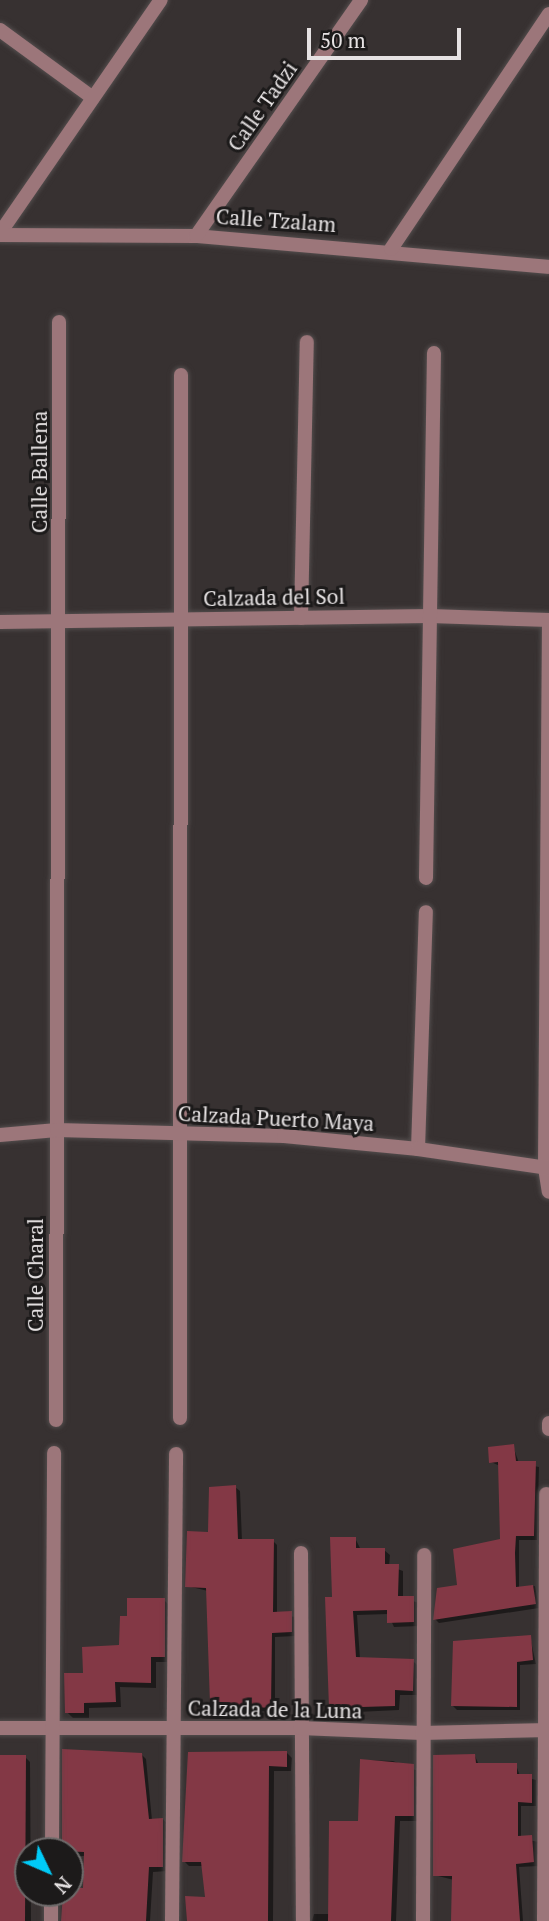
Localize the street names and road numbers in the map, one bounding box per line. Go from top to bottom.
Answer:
street label: Calle Tadzi [222,56,302,156]
street label: Calle Tzalam [215,203,337,237]
street label: Calle Ballena [26,411,52,533]
street label: Calzada del Sol [203,583,345,611]
street label: Calzada Puerto Maya [177,1100,375,1136]
street label: Calle Charal [22,1218,48,1332]
street label: Calzada de la Luna [187,1695,363,1723]

